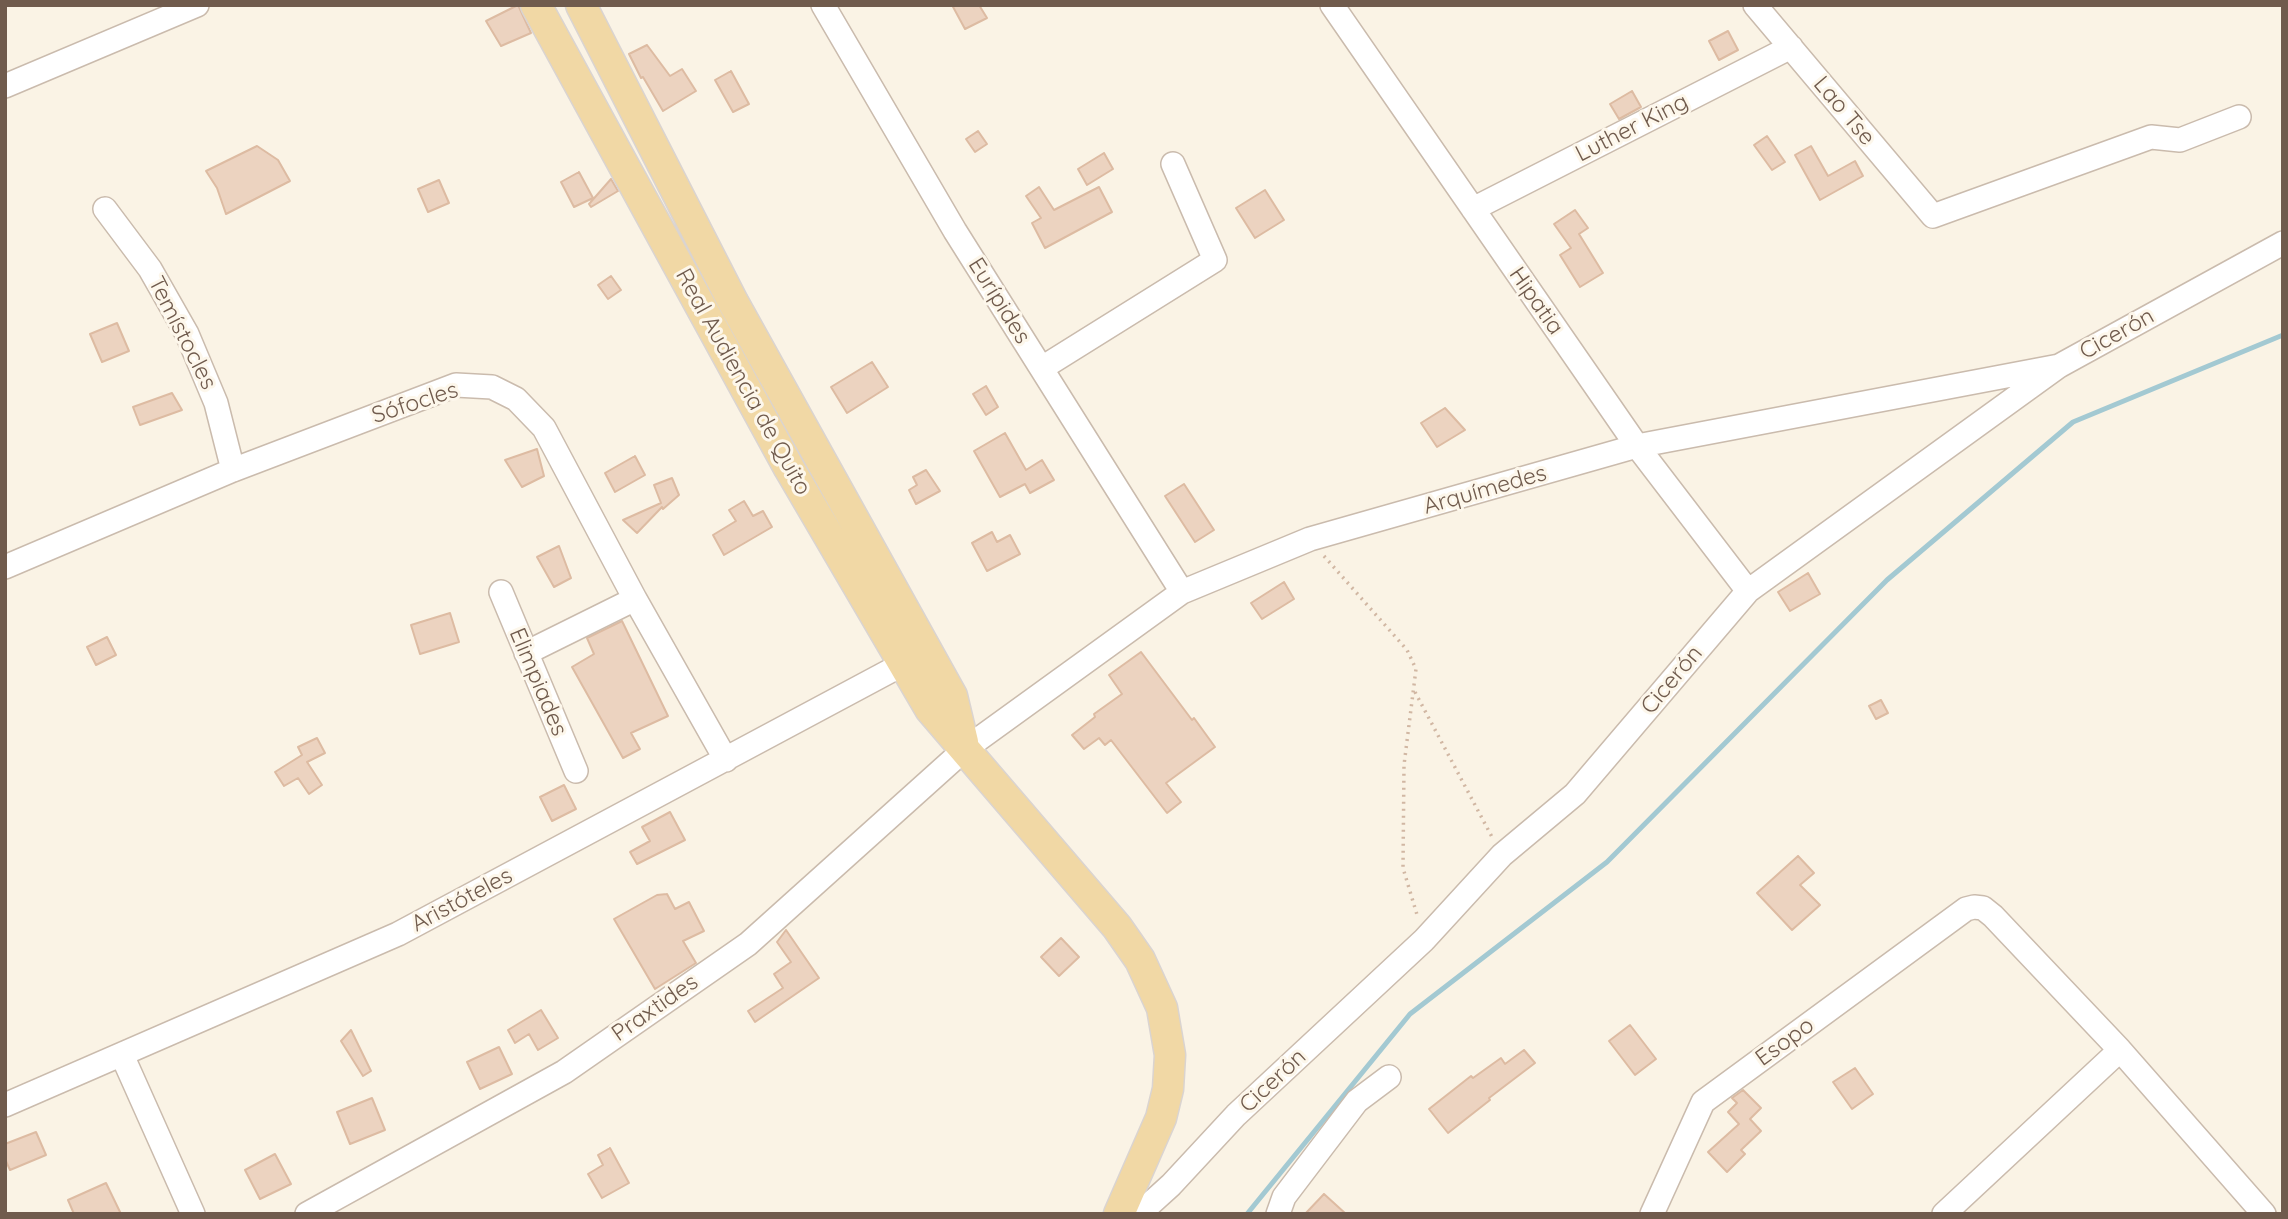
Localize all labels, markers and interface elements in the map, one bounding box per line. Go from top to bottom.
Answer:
street label: Lao Tse [1807,71,1881,151]
street label: Luther King [1571,88,1693,168]
street label: Eurípides [962,253,1036,349]
street label: Hipatia [1503,262,1569,340]
street label: Real Audiencia de Quito [669,264,817,500]
street label: Temístocles [142,272,222,394]
street label: Cicerón [2075,302,2159,366]
street label: Sófocles [368,376,462,430]
street label: Arquímedes [1420,459,1550,521]
street label: Elimpiades [503,624,573,740]
street label: Cicerón [1635,640,1709,720]
street label: Aristóteles [407,862,517,938]
street label: Praxtides [607,968,703,1048]
street label: Esopo [1750,1012,1820,1072]
street label: Cicerón [1234,1043,1312,1119]

